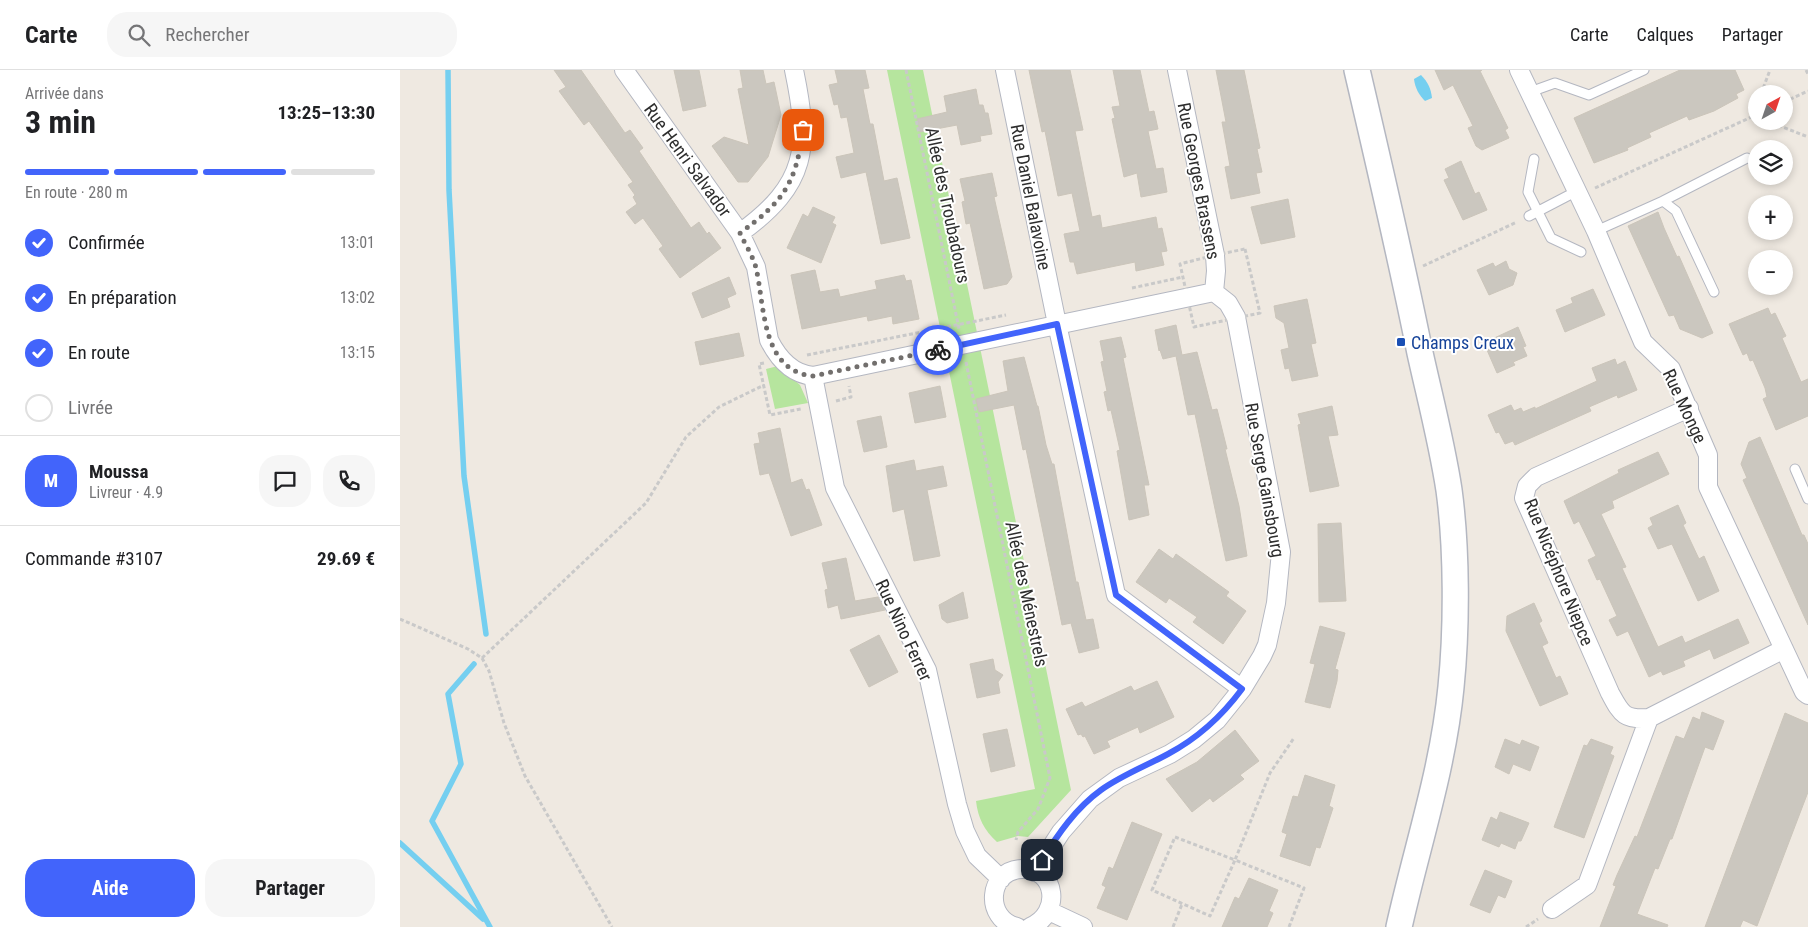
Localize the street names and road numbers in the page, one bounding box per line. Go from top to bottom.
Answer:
street label: Rue Henri Salvador [640,99,736,221]
street label: Rue Georges Brassens [1173,101,1225,261]
street label: Rue Daniel Balavoine [1007,122,1055,272]
street label: Allée des Troubadours [921,125,975,285]
street label: Rue Monge [1659,366,1711,446]
street label: Rue Serge Gainsbourg [1241,401,1289,559]
street label: Rue Nicéphore Niepce [1520,495,1598,649]
street label: Allée des Ménestrels [1001,519,1053,669]
street label: Rue Nino Ferrer [871,576,937,685]

